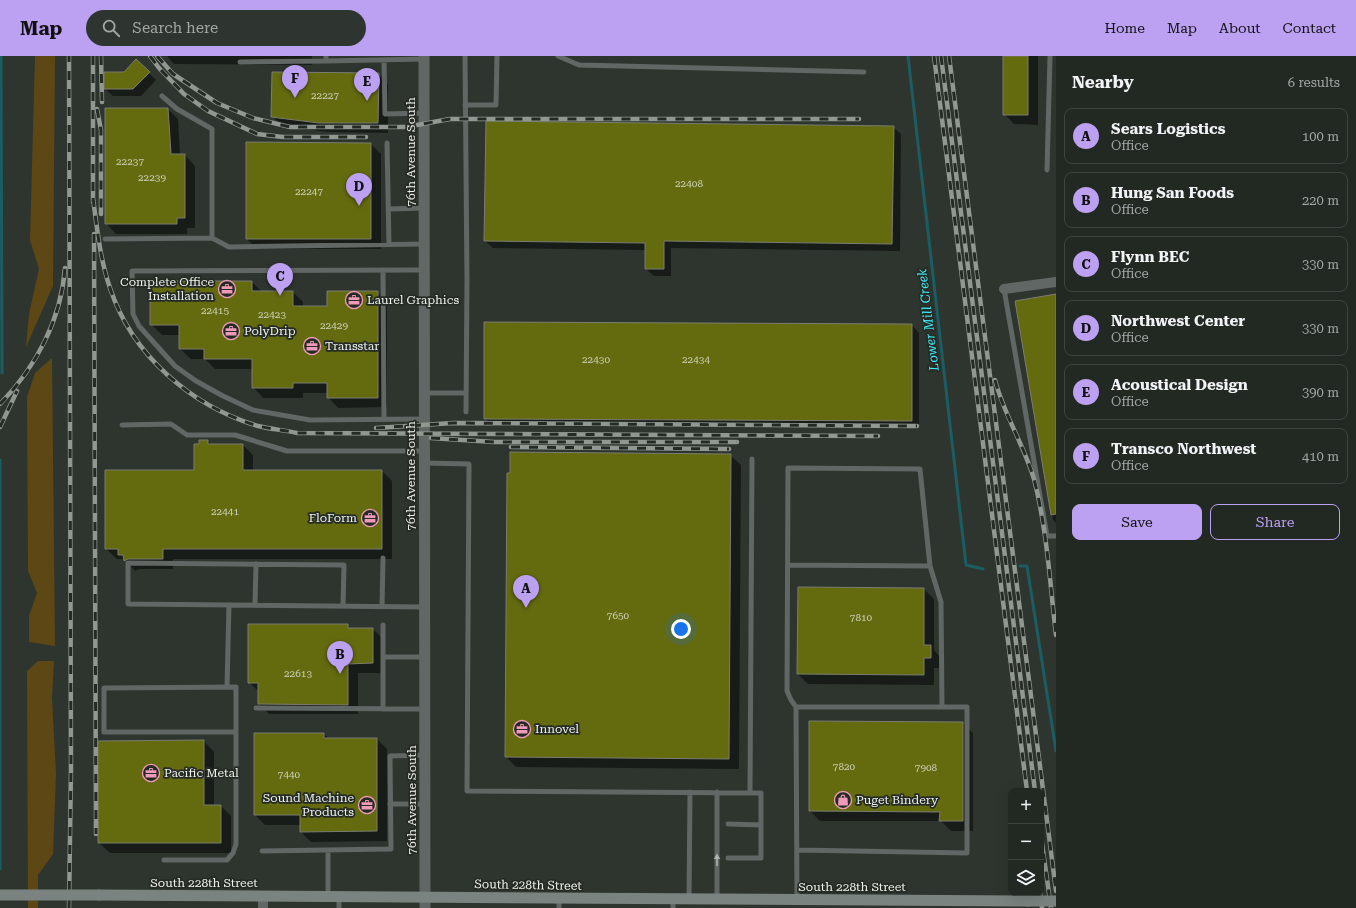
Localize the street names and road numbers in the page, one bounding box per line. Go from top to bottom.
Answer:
street label: 76th Avenue South [404,97,418,207]
street label: 76th Avenue South [404,421,418,531]
street label: 76th Avenue South [405,745,419,855]
street label: South 228th Street [150,876,258,890]
street label: South 228th Street [474,877,582,893]
street label: South 228th Street [798,880,906,894]

